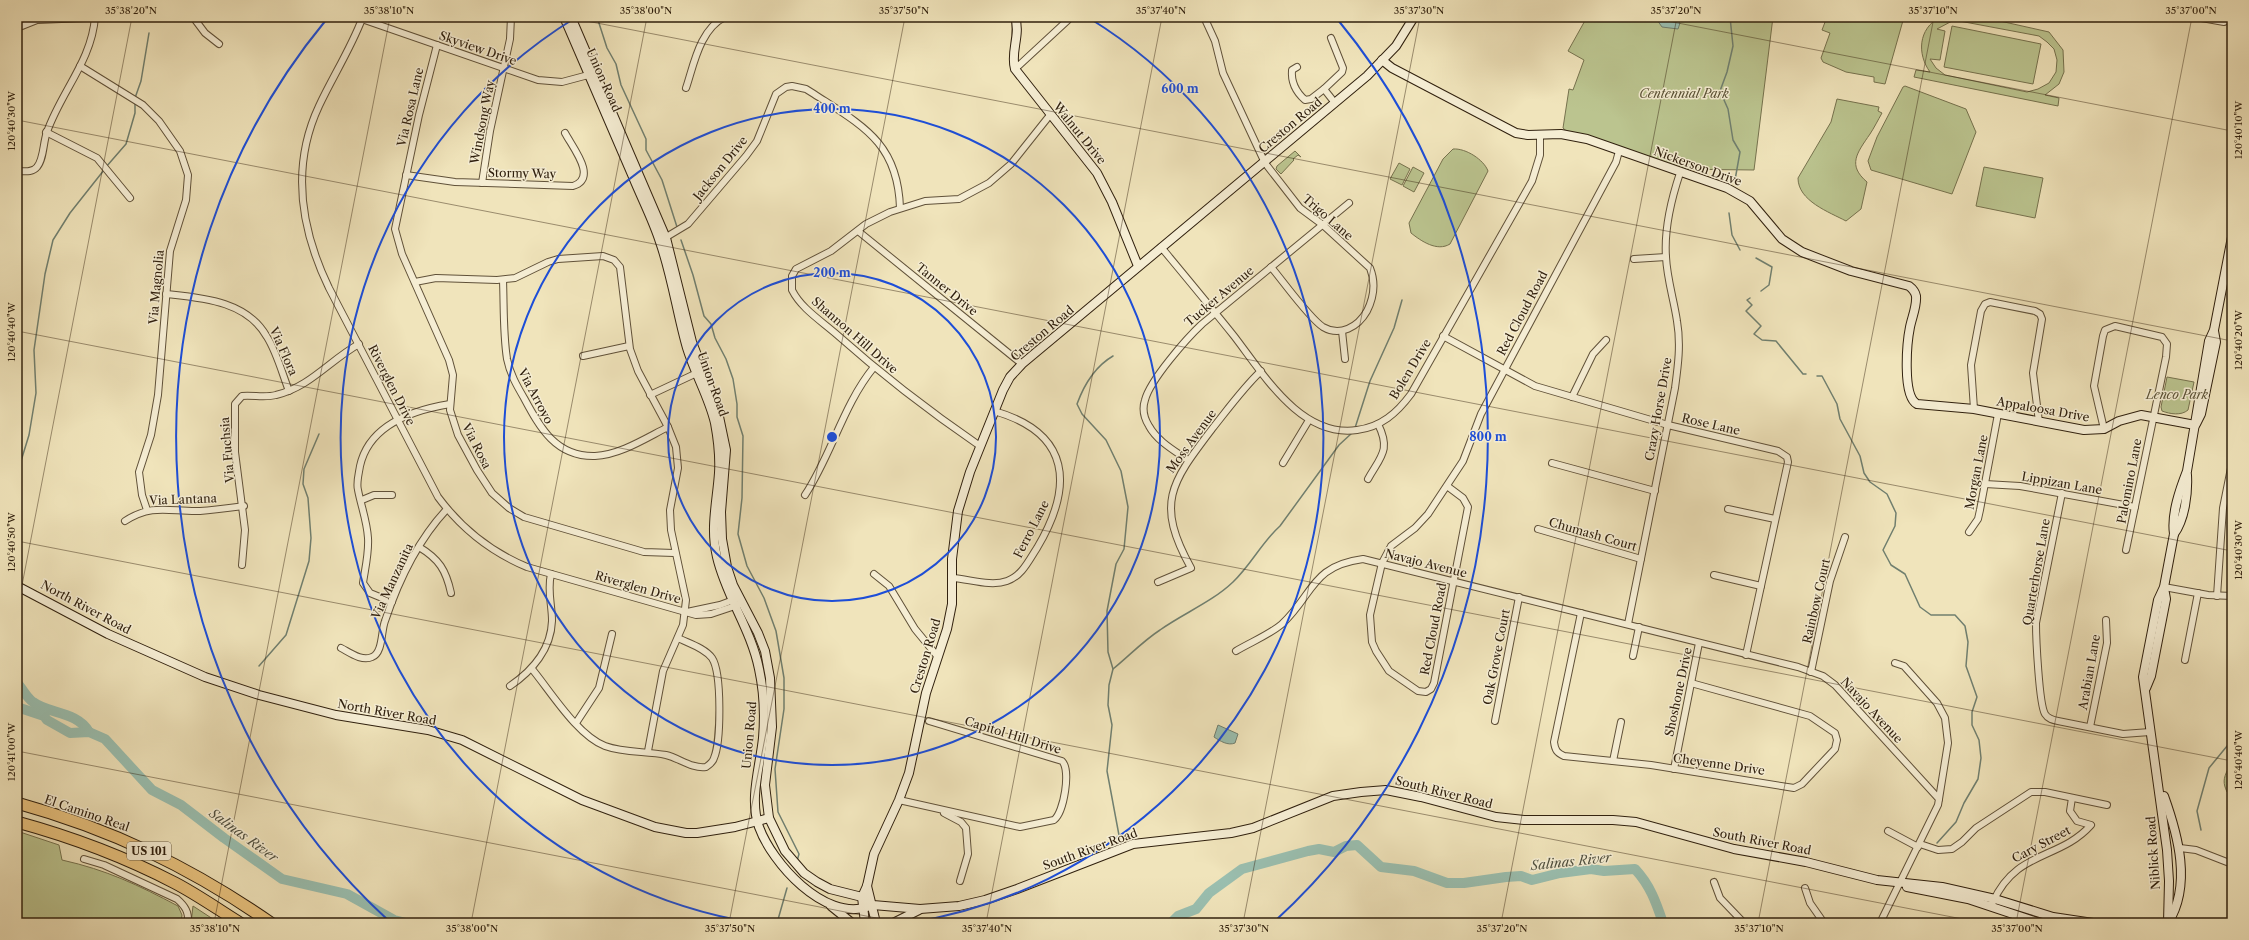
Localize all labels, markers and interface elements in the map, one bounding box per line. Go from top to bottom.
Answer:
text: 35°38'20"N [105,4,157,17]
text: 35°38'10"N [364,4,414,17]
text: 35°38'00"N [620,4,672,17]
text: 35°37'50"N [879,4,929,17]
text: 35°37'40"N [1136,4,1186,17]
text: 35°37'30"N [1394,4,1444,17]
text: 35°37'20"N [1651,4,1701,17]
text: 35°37'10"N [1908,4,1958,17]
text: 35°37'00"N [2165,4,2217,17]
street label: Skyview Drive [437,28,519,68]
street label: Union Road [583,46,625,115]
street label: Via Rosa Lane [393,66,426,149]
street label: Windsong Way [466,78,498,166]
text: 600 m [1161,81,1199,96]
park label: Centennial Park [1639,86,1730,101]
text: 120°40'30"W [5,90,18,151]
street label: Creston Road [1255,94,1325,156]
street label: Walnut Drive [1050,98,1110,167]
text: 120°40'10"W [2232,100,2245,159]
text: 400 m [813,101,851,116]
street label: Jackson Drive [688,133,751,205]
street label: Nickerson Drive [1652,143,1744,189]
street label: Stormy Way [488,165,557,181]
street label: Trigo Lane [1300,191,1357,243]
street label: Via Magnolia [145,248,167,326]
street label: Tanner Drive [913,260,981,319]
street label: Tucker Avenue [1181,263,1257,329]
text: 200 m [813,265,851,280]
street label: Red Cloud Road [1493,268,1551,358]
street label: Shannon Hill Drive [809,293,901,377]
text: 120°40'40"W [5,301,18,362]
street label: Creston Road [1007,302,1077,364]
text: 120°40'20"W [2232,309,2245,370]
street label: Via Flora [266,323,302,378]
street label: Bolen Drive [1386,336,1434,402]
street label: Riverglen Drive [365,342,419,428]
street label: Union Road [694,350,732,419]
street label: Crazy Horse Drive [1641,356,1675,462]
street label: Via Arroyo [515,365,557,426]
park label: Lenco Park [2145,387,2209,402]
street label: Appaloosa Drive [1994,393,2091,425]
street label: Moss Avenue [1163,406,1219,476]
street label: Rose Lane [1680,410,1742,438]
street label: Via Fuchsia [217,416,237,484]
street label: Via Rosa [459,420,495,472]
text: 800 m [1469,429,1507,444]
centre of rings [825,430,839,444]
street label: Morgan Lane [1961,433,1991,511]
street label: Palomino Lane [2113,437,2145,525]
street label: Lippizan Lane [2021,469,2104,498]
street label: Via Lantana [148,490,218,508]
street label: Ferro Lane [1010,497,1052,560]
text: 120°40'50"W [5,511,18,572]
street label: Chumash Court [1547,514,1639,554]
street label: Quarterhorse Lane [2019,517,2053,627]
text: 120°40'30"W [2232,519,2245,580]
street label: Via Manzanita [367,540,416,622]
street label: Navajo Avenue [1383,546,1469,581]
street label: Rainbow Court [1799,556,1833,645]
street label: Riverglen Drive [593,568,683,607]
street label: North River Road [38,577,134,637]
street label: Red Cloud Road [1417,581,1449,676]
street label: Oak Grove Court [1479,607,1513,706]
street label: Creston Road [906,616,944,695]
street label: Arabian Lane [2075,633,2103,712]
street label: Shoshone Drive [1661,646,1695,738]
street label: Navajo Avenue [1838,674,1906,746]
street label: North River Road [337,696,438,728]
street label: Union Road [739,700,759,769]
street label: Capitol Hill Drive [963,713,1063,757]
text: 120°41'00"W [5,722,18,781]
text: 120°40'40"W [2232,729,2245,790]
street label: Cheyenne Drive [1672,750,1766,778]
street label: South River Road [1394,773,1495,812]
street label: El Camino Real [43,791,132,835]
water label: Salinas River [206,804,282,866]
street label: Niblick Road [2143,815,2163,890]
street label: Cary Street [2009,822,2074,866]
street label: South River Road [1712,824,1813,858]
street label: South River Road [1041,825,1140,873]
road number: US 101 [127,842,171,860]
water label: Salinas River [1529,849,1613,873]
text: 35°38'10"N [190,922,240,935]
text: 35°38'00"N [446,922,498,935]
text: 35°37'50"N [705,922,755,935]
text: 35°37'40"N [962,922,1012,935]
text: 35°37'30"N [1219,922,1269,935]
text: 35°37'20"N [1477,922,1527,935]
text: 35°37'10"N [1734,922,1784,935]
text: 35°37'00"N [1991,922,2043,935]

